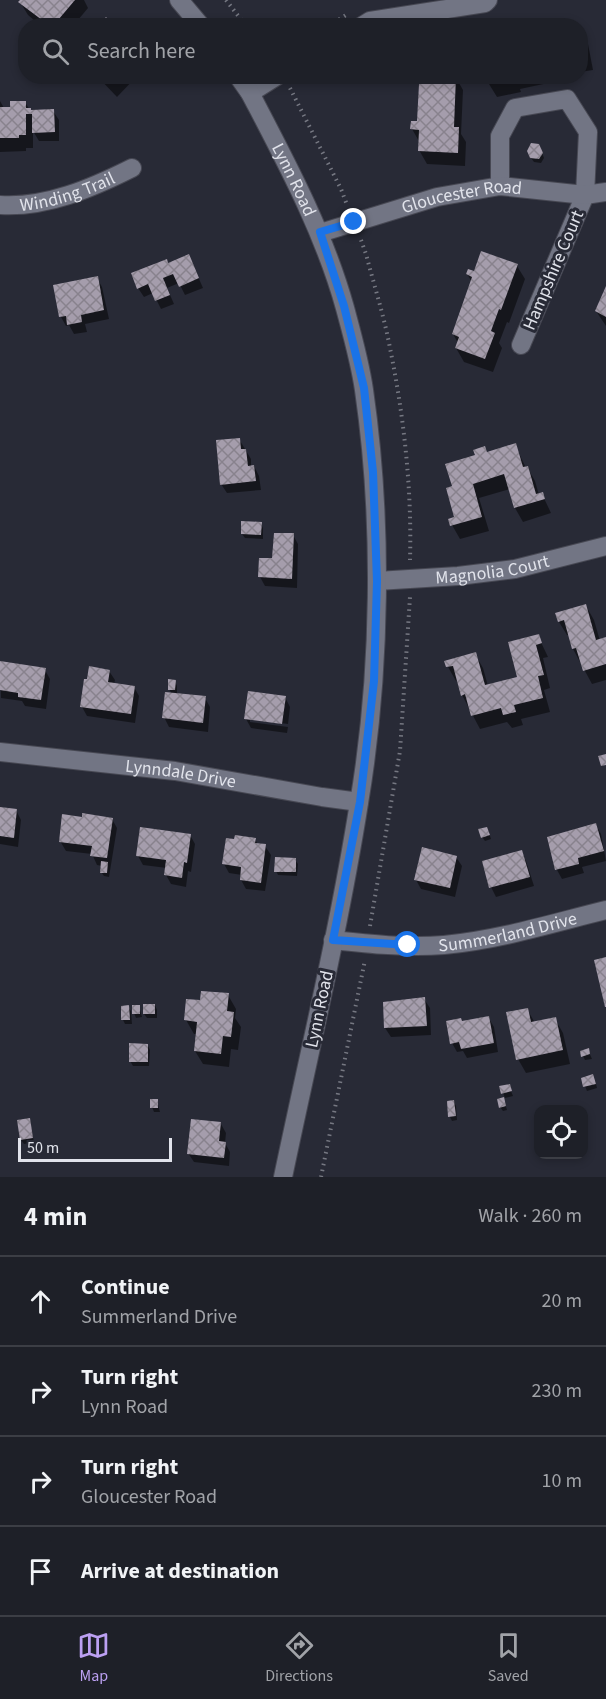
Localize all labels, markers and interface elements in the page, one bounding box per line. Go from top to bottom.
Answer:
search box [18,18,588,84]
icon: search [39,35,72,68]
text: Search here [87,35,195,67]
street label: Lynn Road [265,139,322,220]
street label: Winding Trail [19,166,119,218]
street label: Gloucester Road [398,174,523,220]
street label: Hampshire Court [517,206,590,334]
route end [340,208,366,234]
street label: Magnolia Court [435,549,552,590]
street label: Lynndale Drive [124,754,238,795]
street label: Summerland Drive [437,906,580,958]
route start [394,931,420,957]
street label: Lynn Road [299,968,340,1050]
map controls [534,1105,588,1159]
button: locate [534,1105,588,1159]
scale bar [18,1135,172,1162]
text: 50 m [27,1137,59,1159]
text: 4 min [24,1198,87,1235]
text: Walk · 260 m [478,1202,582,1230]
text: Continue [81,1271,170,1303]
icon: ahead [24,1285,57,1318]
text: 20 m [542,1287,582,1315]
text: Summerland Drive [81,1303,237,1331]
text: Turn right [81,1361,178,1393]
icon: right [24,1375,57,1408]
text: 230 m [532,1377,582,1405]
text: Lynn Road [81,1393,168,1421]
text: Turn right [81,1451,178,1483]
icon: right [24,1465,57,1498]
text: 10 m [542,1467,582,1495]
text: Gloucester Road [81,1483,217,1511]
icon: arrive [24,1555,57,1588]
text: Arrive at destination [81,1555,279,1587]
tab: Map [77,1629,110,1687]
tab: Directions [265,1629,333,1687]
tab: Saved [488,1629,529,1687]

